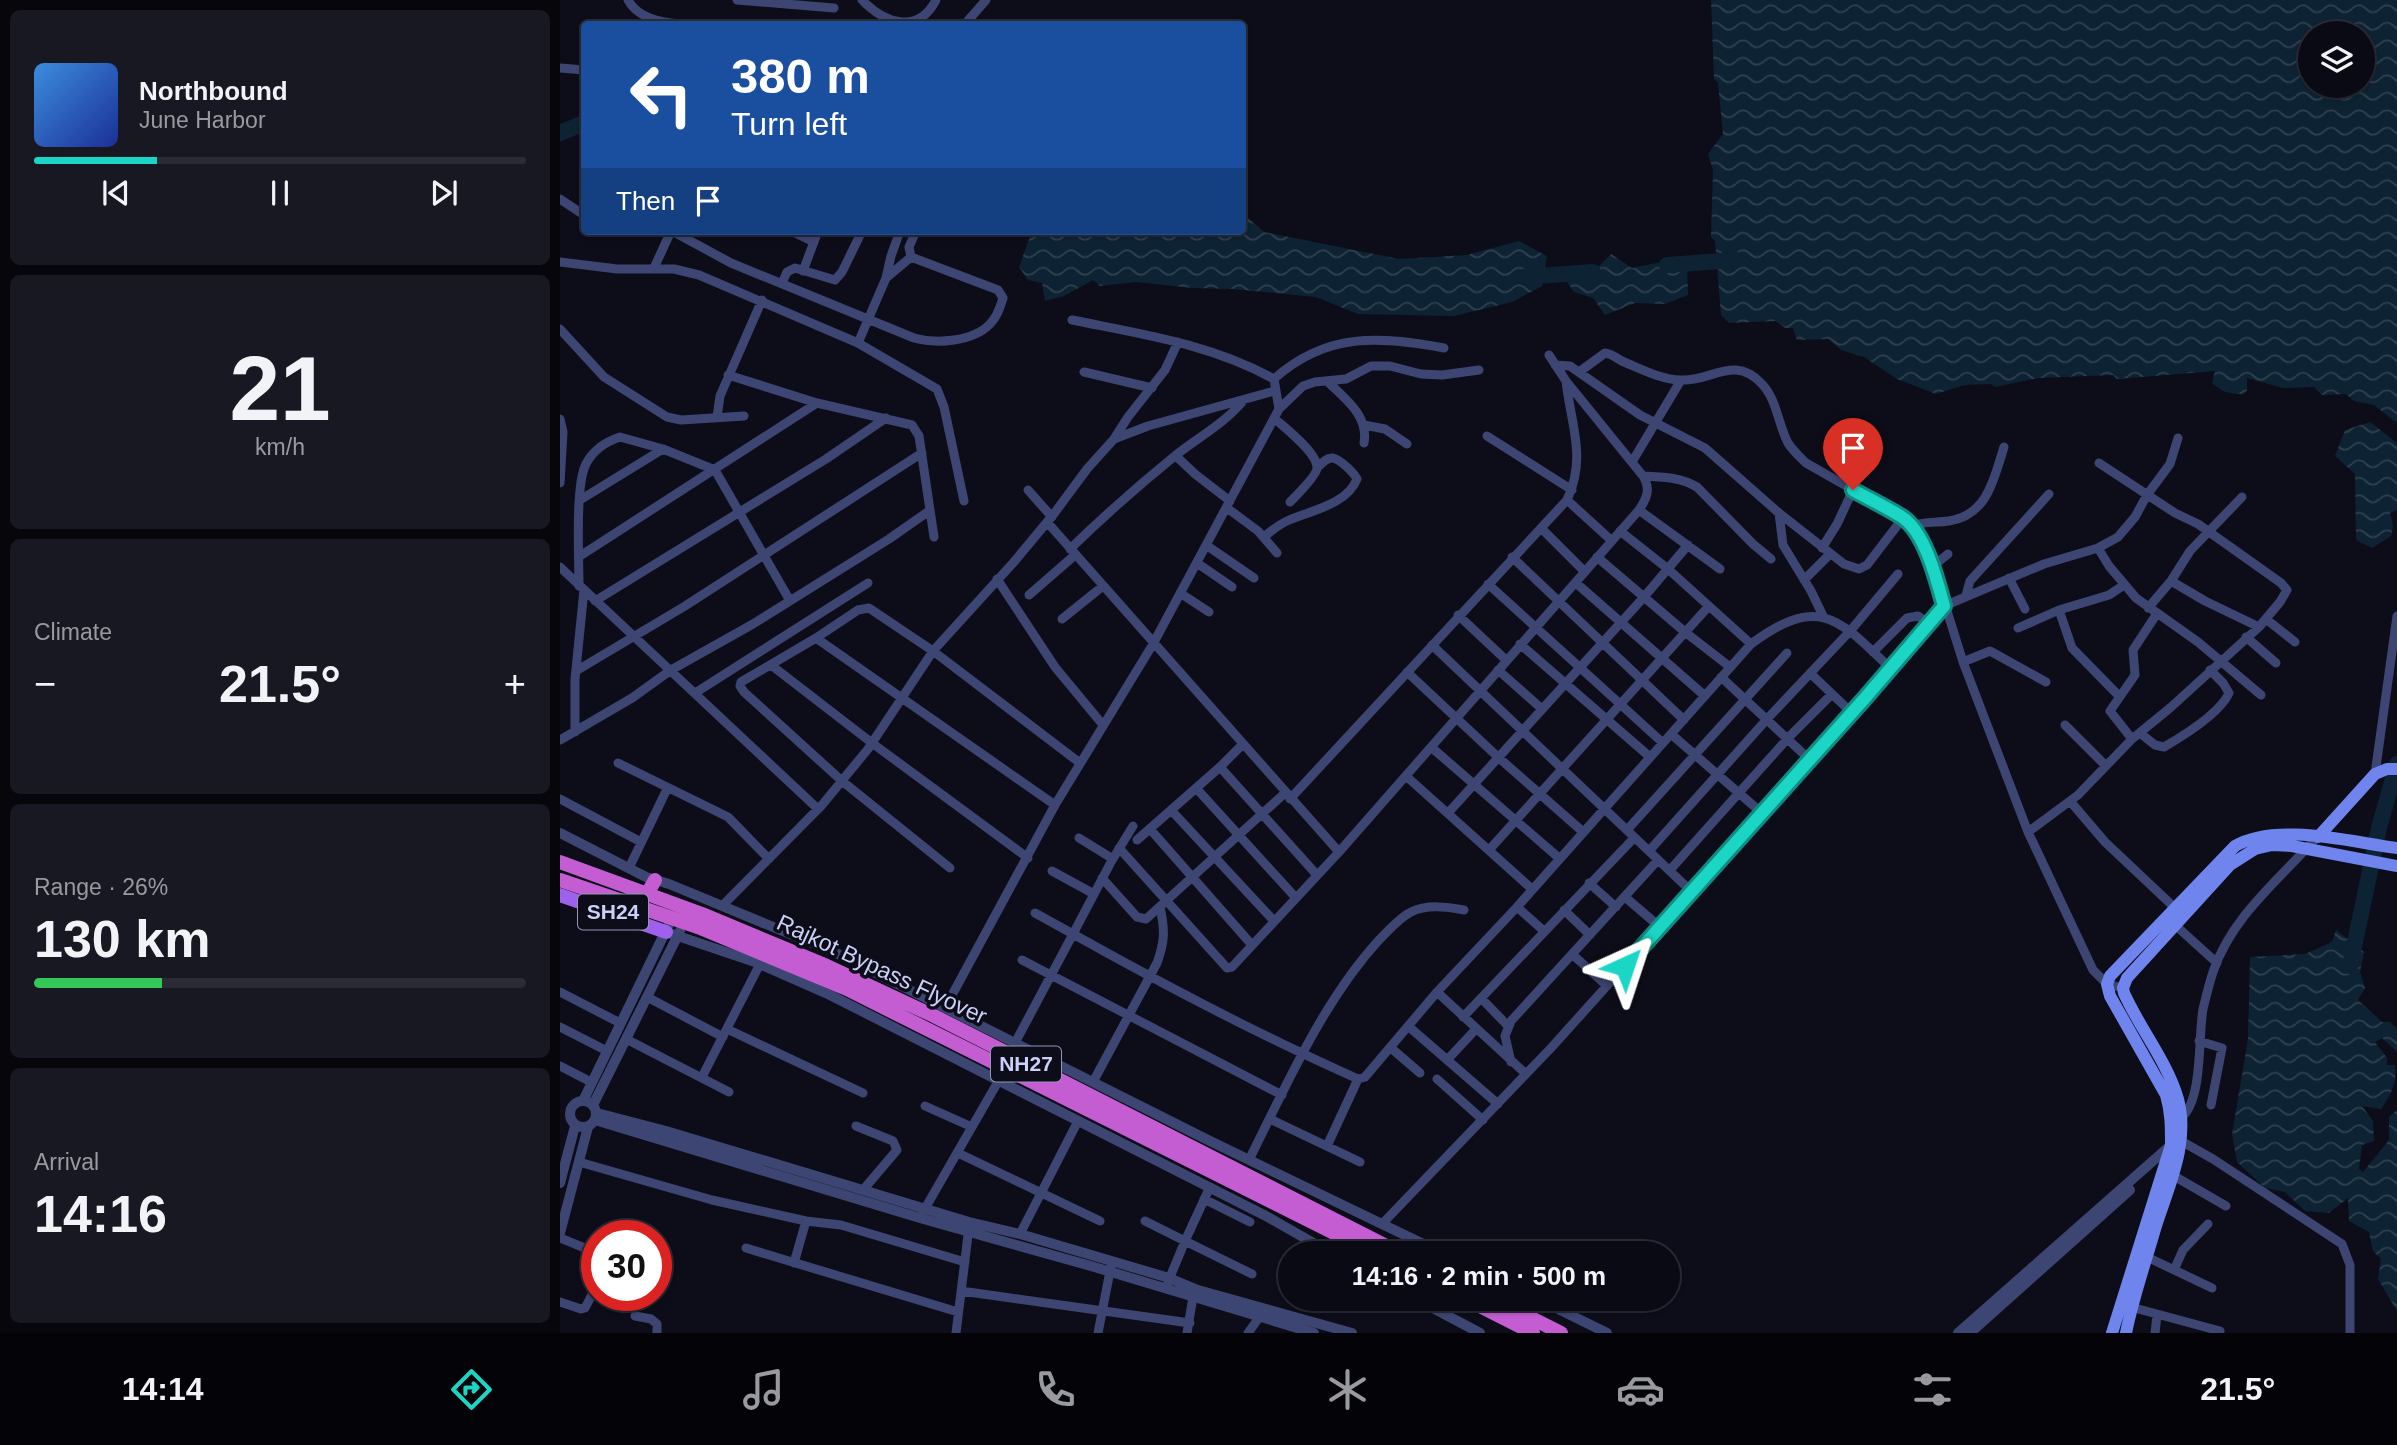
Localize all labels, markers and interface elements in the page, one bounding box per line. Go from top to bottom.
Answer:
map controls [2298,21,2375,98]
button: layers [2298,21,2375,98]
icon: left [616,49,707,140]
text: 380 m [731,49,870,103]
text: Northbound [139,76,288,106]
text: Turn left [731,106,847,142]
text: June Harbor [139,107,266,133]
icon: previous [97,174,135,212]
icon: pause [261,174,299,212]
icon: next [425,174,463,212]
icon: arrive [689,182,727,220]
text: Then [616,186,675,216]
text: 21 [229,338,331,439]
pin [1823,418,1883,490]
icon: arrive [1834,429,1872,467]
text: km/h [255,434,305,460]
text: Climate [34,619,112,645]
text: 21.5° [219,655,341,713]
text: − [34,663,56,705]
text: + [504,663,526,705]
text: Range · 26% [34,874,168,900]
road number: SH24 [578,894,648,930]
street label: Rajkot Bypass Flyover [773,909,991,1029]
text: 130 km [34,910,210,968]
position arrow [1588,929,1662,1003]
road number: NH27 [991,1046,1061,1082]
text: Arrival [34,1149,99,1175]
text: 14:16 [34,1185,167,1243]
speed limit sign: 30 [581,1220,672,1311]
text: 14:16 · 2 min · 500 m [1352,1261,1606,1291]
icon: directions [447,1365,496,1414]
icon: music [739,1365,788,1414]
icon: phone [1031,1365,1080,1414]
icon: climate [1323,1365,1372,1414]
icon: car [1616,1365,1665,1414]
icon: filters [1908,1365,1957,1414]
text: 14:14 [122,1371,203,1407]
text: 21.5° [2200,1371,2275,1407]

